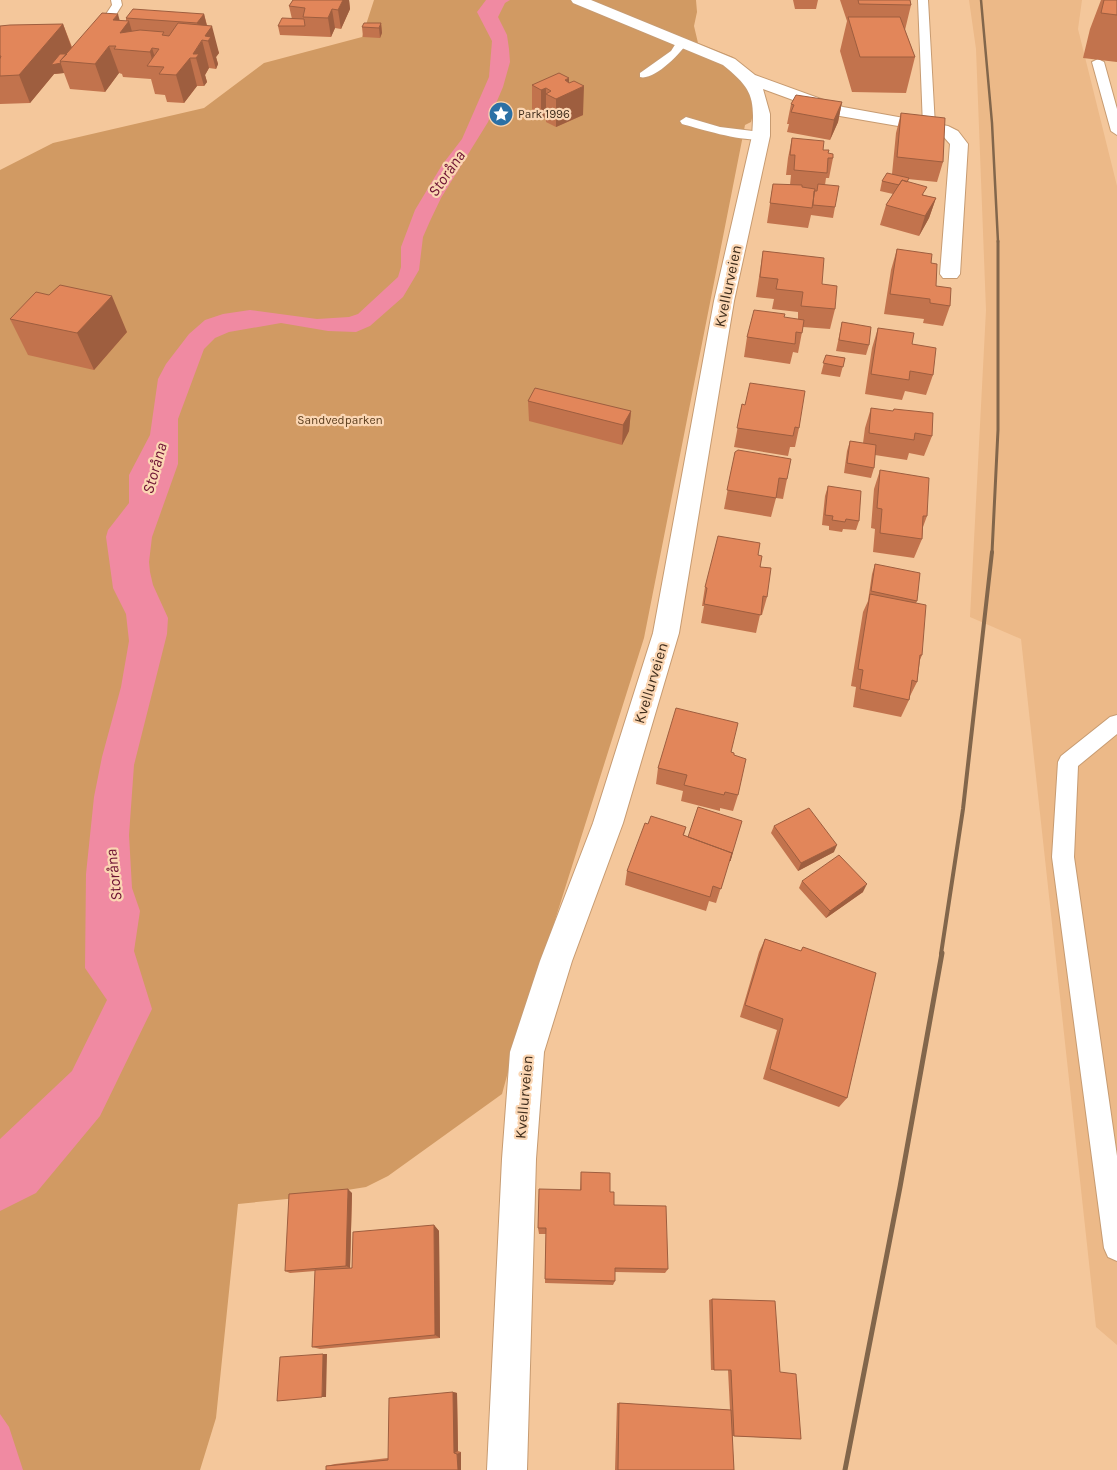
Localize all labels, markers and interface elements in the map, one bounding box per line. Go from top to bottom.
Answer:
place icon: Park 1996 [488,101,514,127]
place label: Park 1996 [518,107,570,121]
water label: Storåna [424,146,469,200]
street label: Kvellurveien [710,243,746,329]
park label: Sandvedparken [297,413,383,427]
water label: Storåna [138,440,171,496]
street label: Kvellurveien [630,640,672,726]
water label: Storåna [101,848,126,902]
street label: Kvellurveien [511,1055,537,1139]

